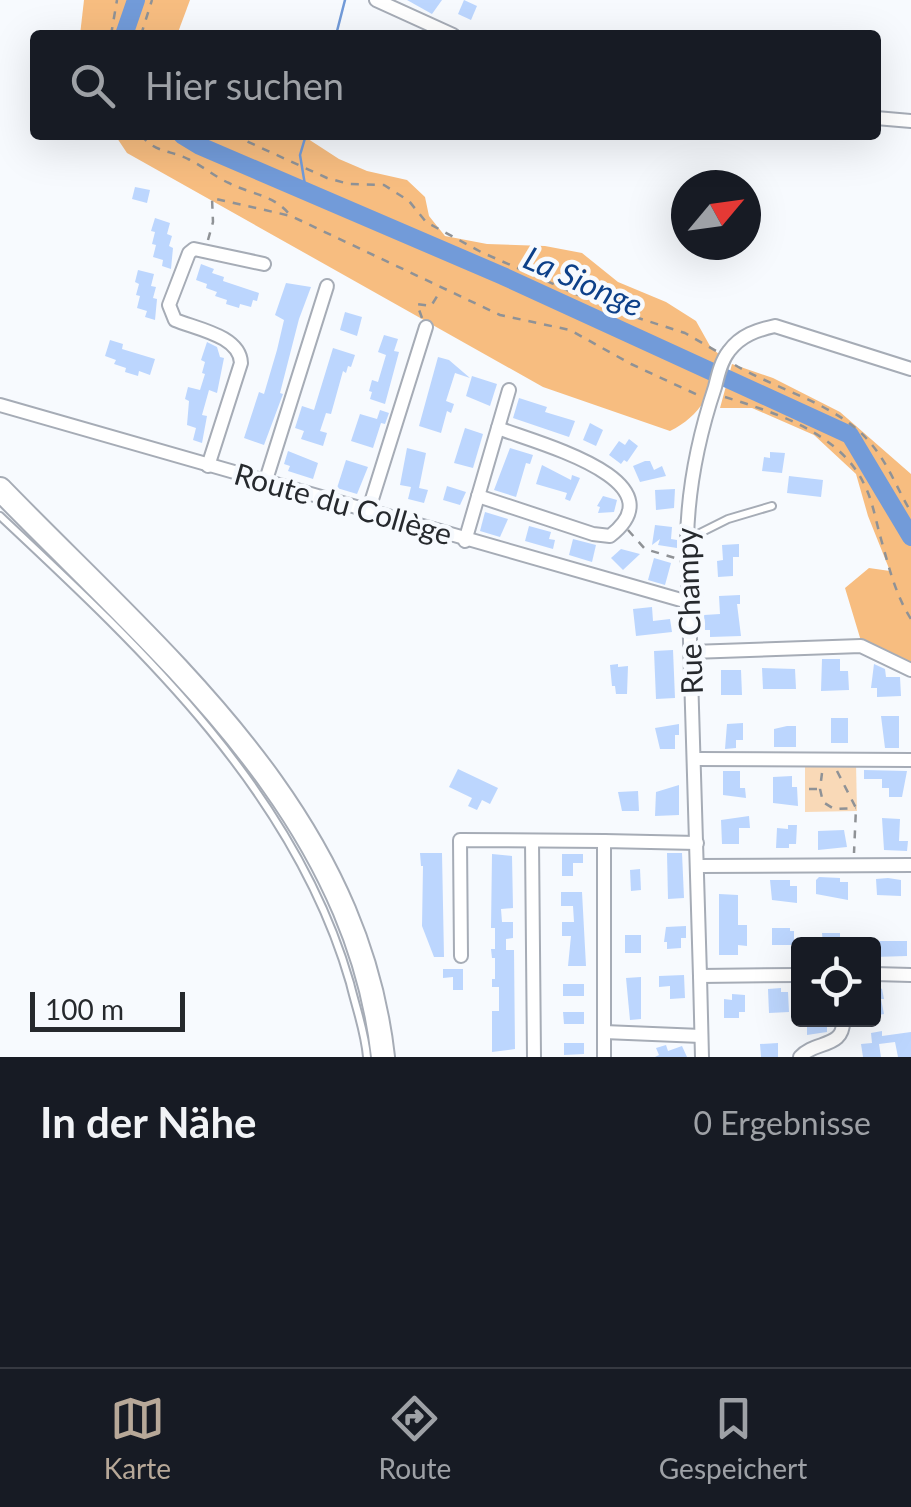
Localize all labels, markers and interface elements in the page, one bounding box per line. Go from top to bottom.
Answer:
search box [30,30,881,140]
icon: search [65,58,120,113]
text: Hier suchen [145,62,344,108]
north arrow [671,170,761,260]
water label: La Sionge [518,237,649,324]
street label: Route du Collège [230,455,457,551]
street label: Rue Champy [667,527,709,695]
map controls [791,937,881,1027]
button: locate [791,937,881,1027]
scale bar [30,987,185,1032]
text: 100 m [45,992,124,1026]
text: In der Nähe [40,1097,257,1147]
text: 0 Ergebnisse [694,1103,871,1142]
tab: Karte [104,1391,171,1485]
tab: Route [379,1391,451,1485]
tab: Gespeichert [659,1391,807,1485]

